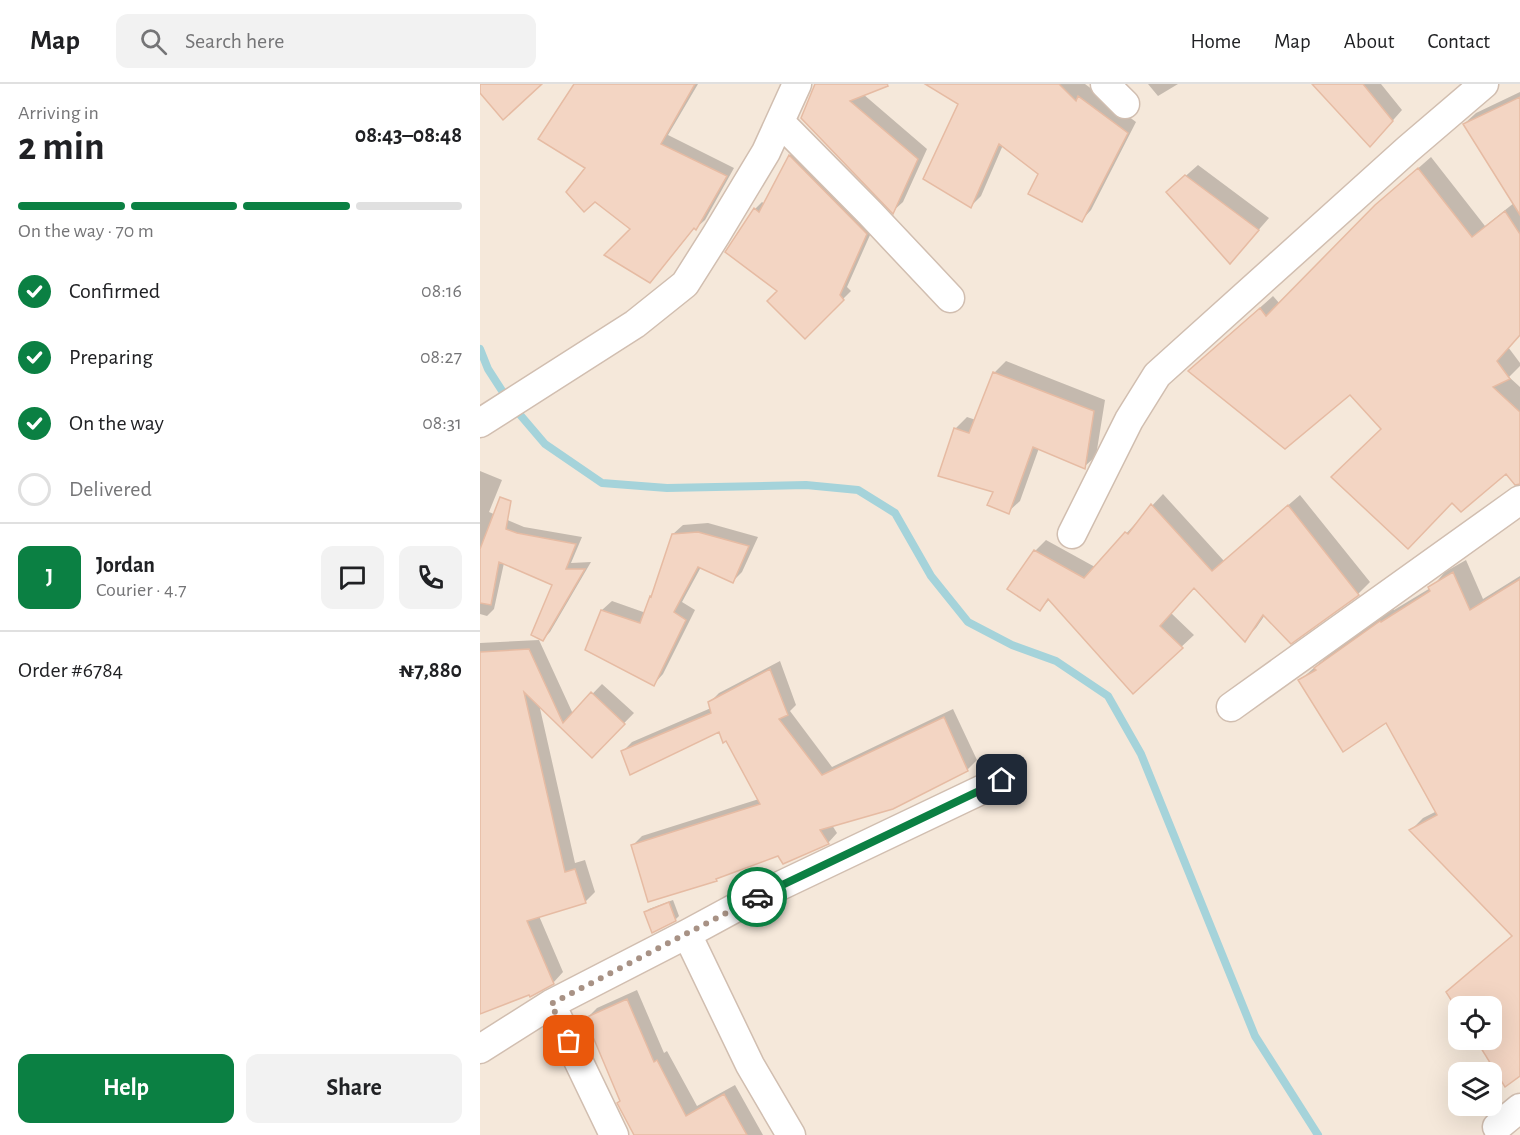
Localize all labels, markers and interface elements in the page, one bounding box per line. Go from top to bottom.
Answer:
search box [116,14,536,68]
icon: search [137,25,170,58]
text: Map [30,27,80,55]
text: Search here [185,30,284,52]
text: Home [1190,31,1241,52]
text: Map [1274,31,1311,52]
text: About [1344,31,1394,52]
text: Contact [1427,31,1490,52]
text: Arriving in [18,103,99,123]
text: 08:43–08:48 [355,124,462,146]
text: 2 min [18,128,105,167]
text: On the way · 70 m [18,221,154,241]
icon: check [18,275,51,308]
text: Confirmed [69,280,160,302]
text: 08:16 [421,281,462,301]
icon: check [18,341,51,374]
text: Preparing [69,346,153,368]
text: 08:27 [420,347,462,367]
icon: check [18,407,51,440]
text: On the way [69,412,164,434]
text: 08:31 [422,413,462,433]
text: Delivered [69,478,152,500]
button: chat [321,546,384,609]
button: phone [399,546,462,609]
text: Jordan [96,554,155,576]
text: J [46,566,53,588]
text: Courier · 4.7 [96,580,187,600]
text: Order #6784 [18,659,123,681]
text: ₦7,880 [399,659,462,681]
pin [976,754,1027,805]
icon: home [985,763,1018,796]
courier [727,867,787,927]
icon: car [741,881,774,914]
map controls [1448,996,1502,1116]
button: locate [1448,996,1502,1050]
pin [543,1015,594,1066]
icon: bag [552,1024,585,1057]
button: Help [18,1054,234,1123]
button: Share [246,1054,462,1123]
button: layers [1448,1062,1502,1116]

